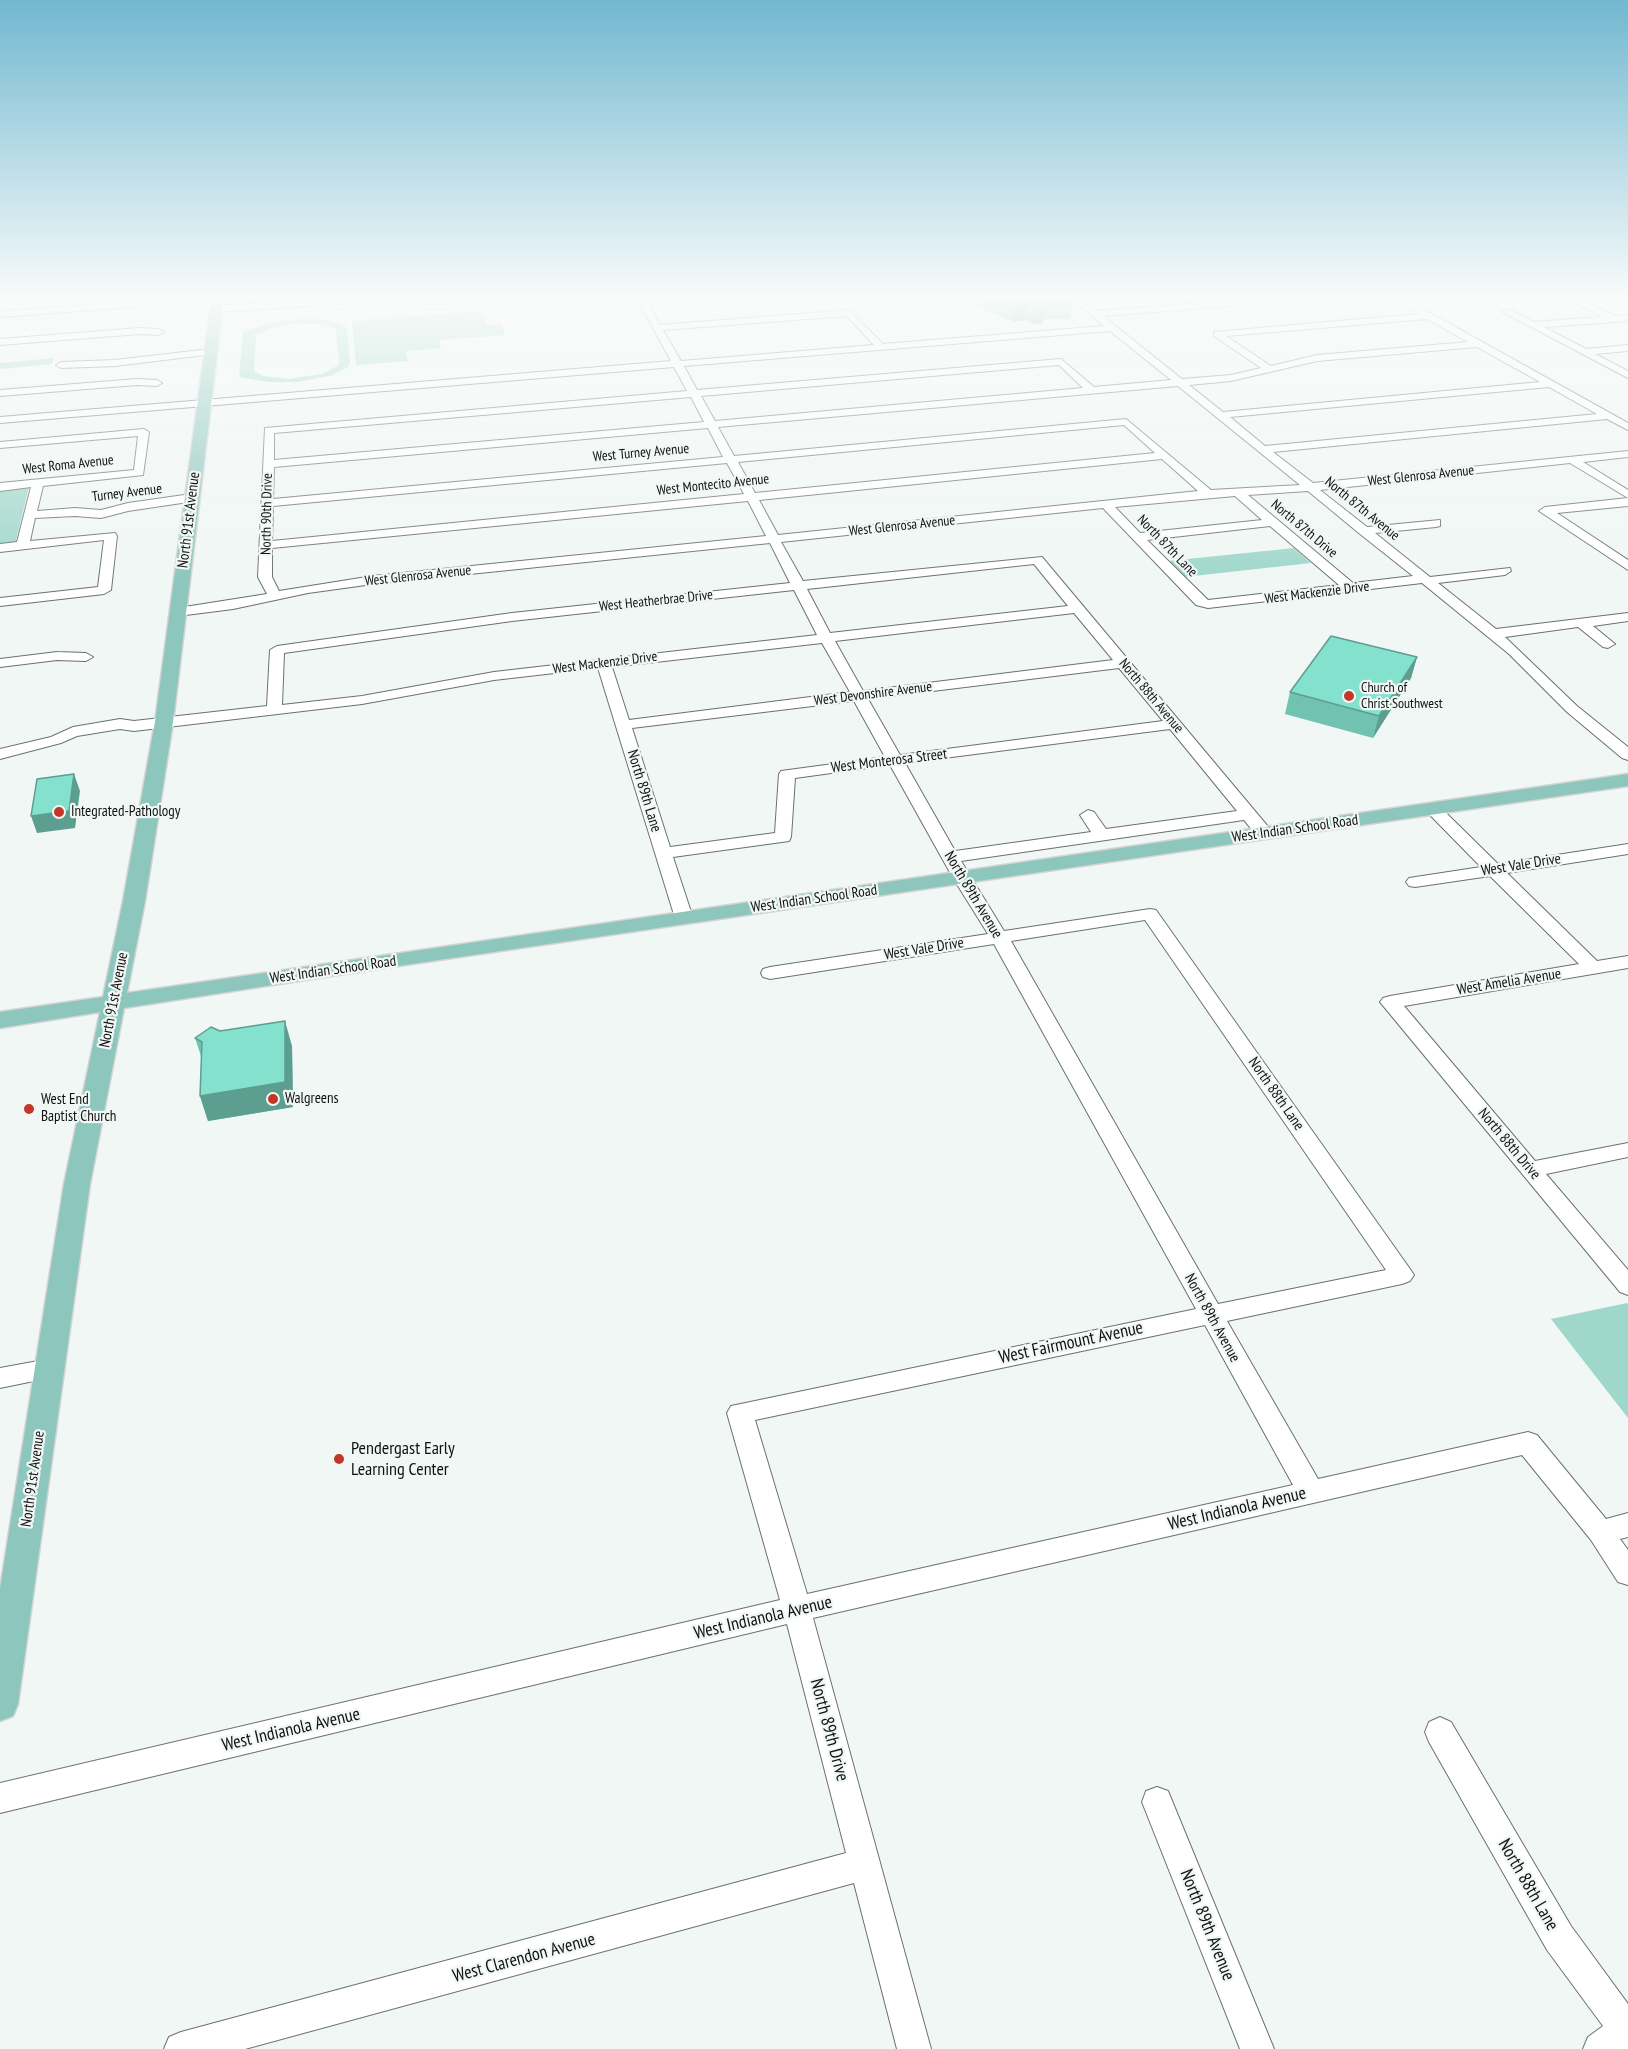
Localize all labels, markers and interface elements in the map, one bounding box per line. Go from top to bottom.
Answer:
street label: West Turney Avenue [592,440,690,466]
street label: West Roma Avenue [22,452,114,478]
street label: West Glenrosa Avenue [1367,462,1475,490]
street label: North 91st Avenue [174,471,204,569]
street label: West Montecito Avenue [656,471,770,499]
street label: North 90th Drive [258,473,276,555]
street label: North 87th Avenue [1321,474,1403,544]
street label: Turney Avenue [91,480,163,506]
street label: North 87th Drive [1267,496,1341,562]
street label: West Glenrosa Avenue [848,512,956,540]
street label: North 87th Lane [1133,512,1201,580]
street label: West Glenrosa Avenue [364,562,472,590]
street label: West Mackenzie Drive [1264,578,1370,608]
street label: West Heatherbrae Drive [598,587,714,615]
street label: West Mackenzie Drive [552,648,658,678]
street label: North 88th Avenue [1115,655,1187,737]
street label: West Devonshire Avenue [813,678,933,710]
place label: Church of Christ Southwest [1361,680,1443,712]
marker: Church of Christ Southwest [1342,689,1356,703]
street label: West Monterosa Street [830,745,948,777]
street label: North 89th Lane [623,748,665,834]
place label: Integrated-Pathology [71,803,180,821]
marker: Integrated-Pathology [52,805,66,819]
street label: West Indian School Road [1231,811,1359,847]
street label: North 89th Avenue [940,848,1006,942]
street label: West Vale Drive [1480,850,1562,880]
street label: West Indian School Road [750,881,878,917]
street label: West Vale Drive [883,934,965,964]
street label: North 91st Avenue [96,951,132,1049]
street label: West Indian School Road [269,952,397,988]
street label: West Amelia Avenue [1456,965,1562,999]
street label: North 88th Lane [1244,1054,1308,1134]
place label: Walgreens [285,1090,339,1108]
place label: West End Baptist Church [41,1091,116,1126]
marker: Walgreens [266,1092,280,1106]
marker: West End Baptist Church [22,1102,36,1116]
street label: North 88th Drive [1474,1105,1544,1183]
street label: North 89th Avenue [1180,1271,1244,1365]
street label: West Fairmount Avenue [997,1317,1145,1369]
street label: North 91st Avenue [17,1430,49,1528]
place label: Pendergast Early Learning Center [351,1438,455,1480]
marker: Pendergast Early Learning Center [332,1452,346,1466]
street label: West Indianola Avenue [1166,1483,1308,1535]
street label: West Indianola Avenue [692,1592,834,1644]
street label: North 89th Drive [805,1676,853,1784]
street label: West Indianola Avenue [220,1704,362,1756]
street label: North 88th Lane [1493,1835,1563,1935]
street label: North 89th Avenue [1175,1866,1239,1984]
street label: West Clarendon Avenue [450,1929,598,1987]

